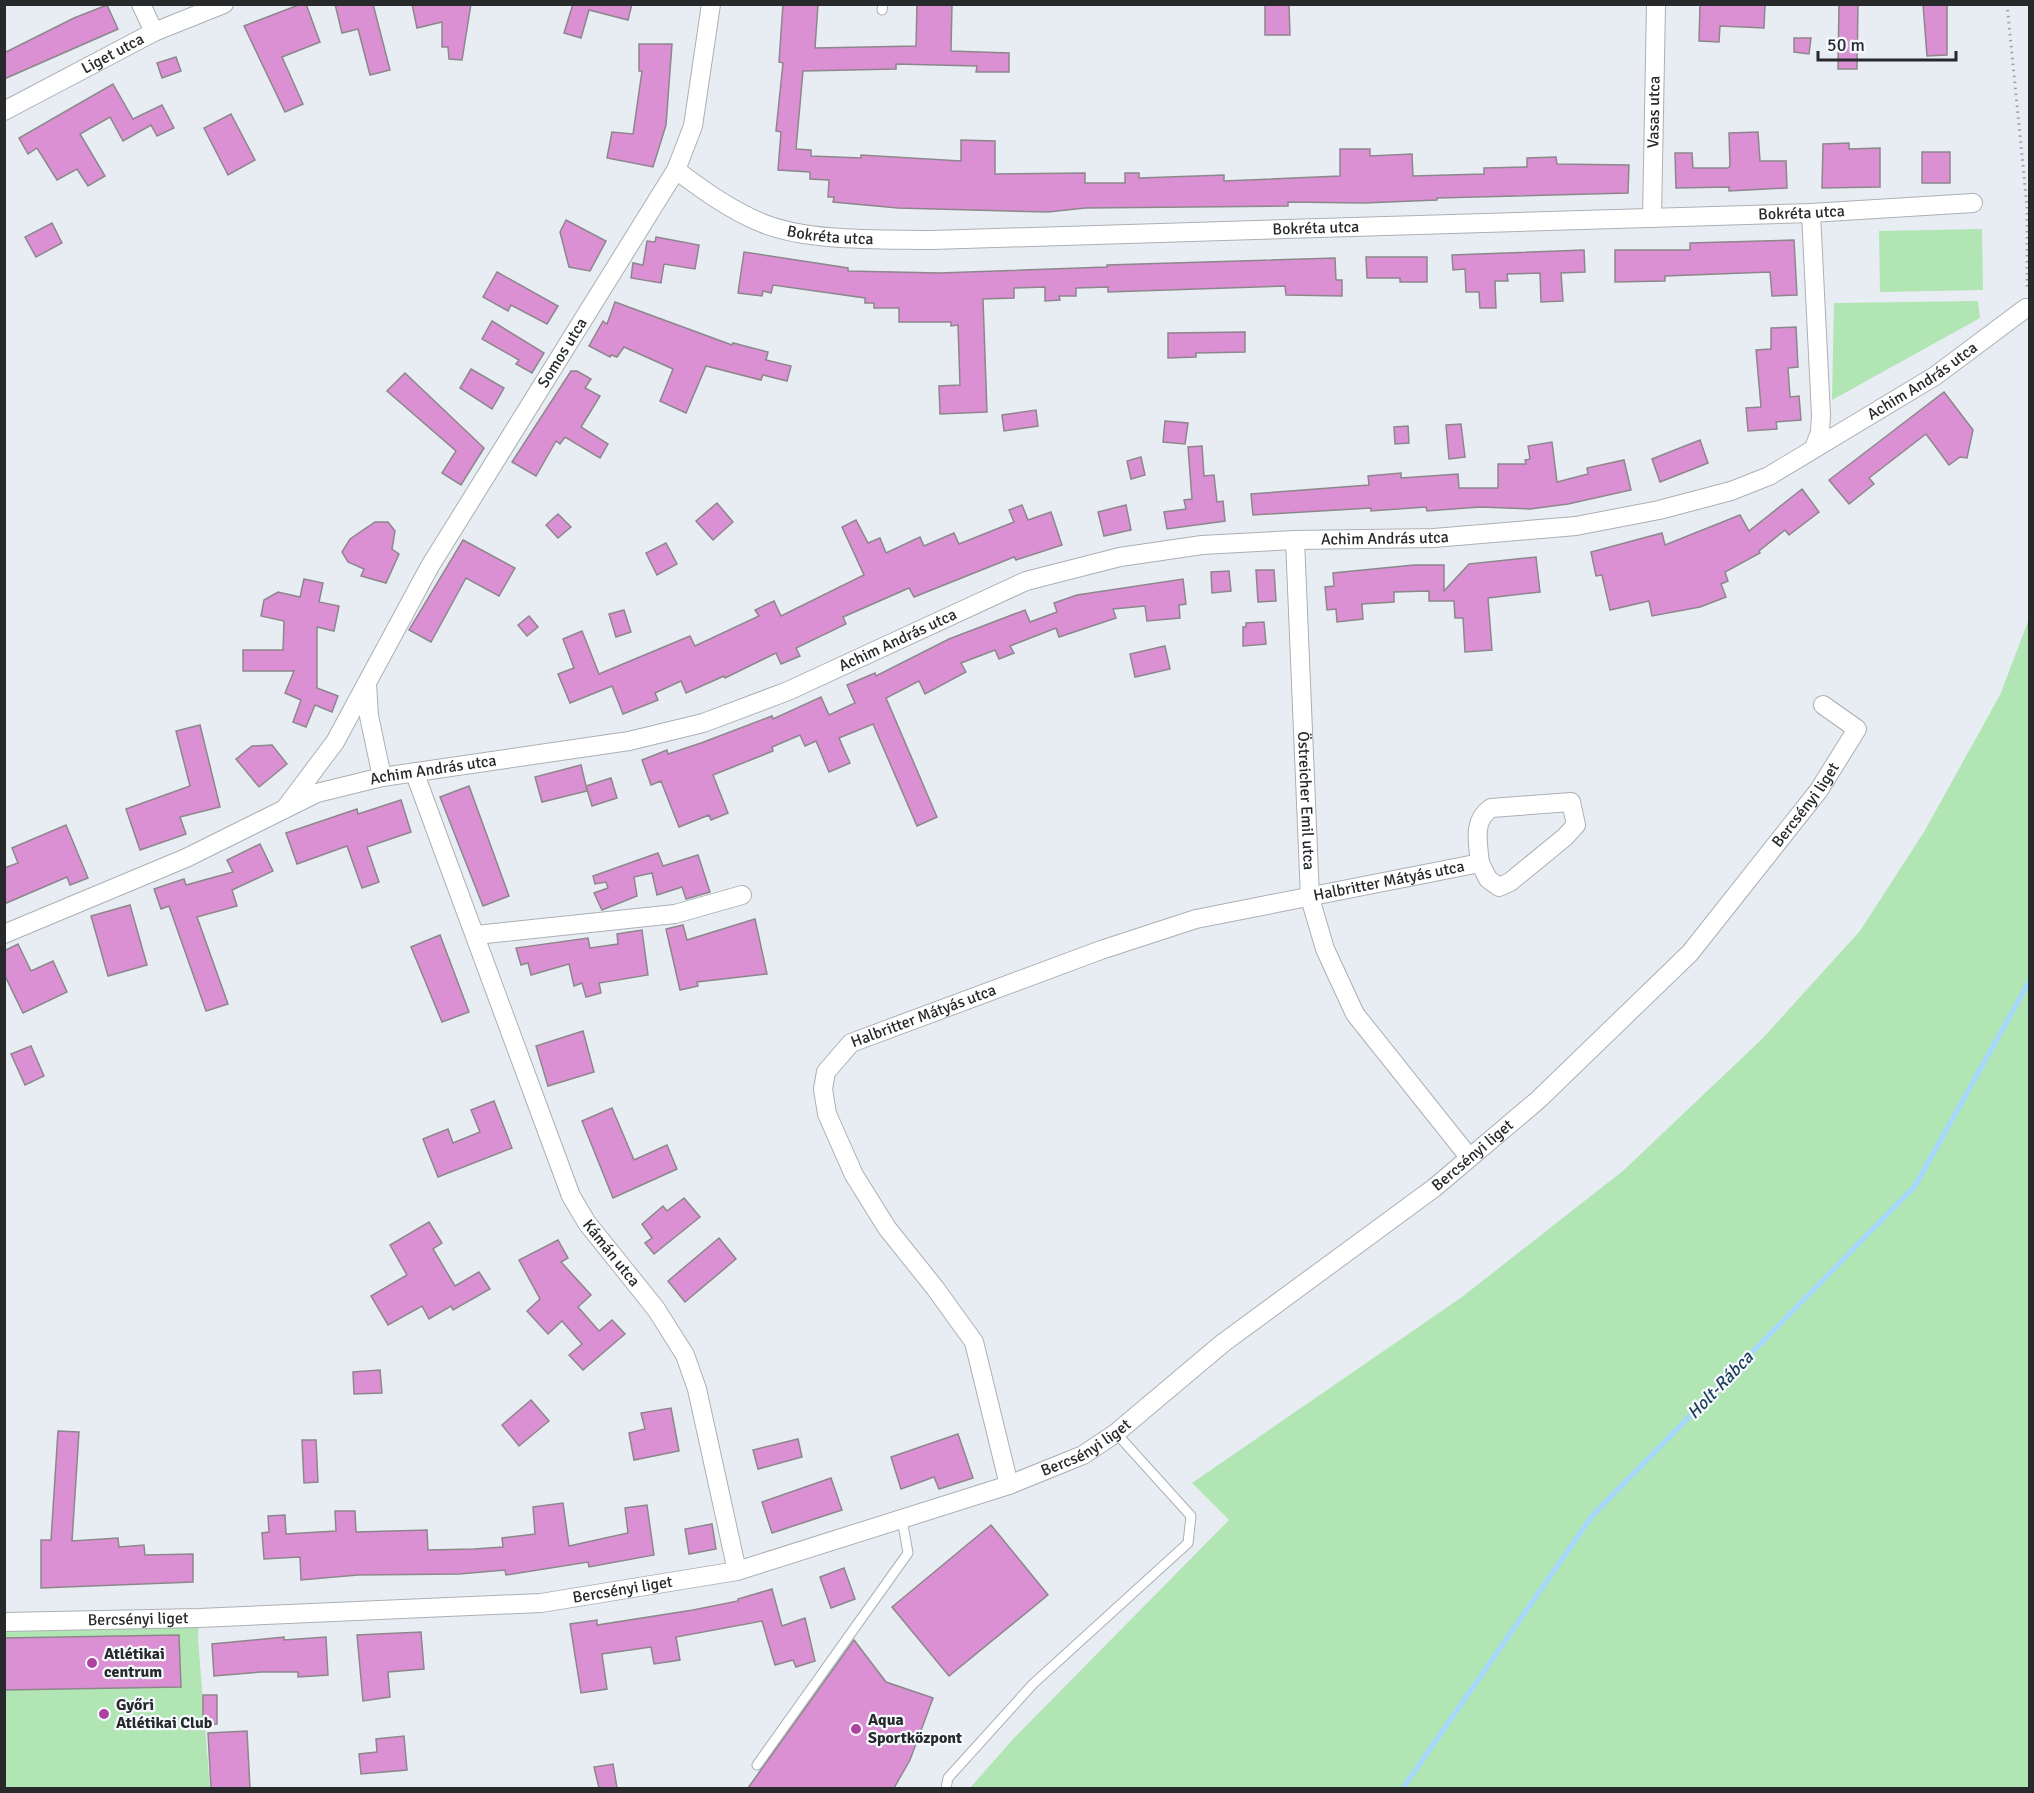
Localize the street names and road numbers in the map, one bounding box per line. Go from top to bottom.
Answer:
street label: Liget utca [78,29,148,78]
street label: Vasas utca [1643,76,1665,148]
street label: Bokréta utca [1758,201,1846,225]
street label: Bokréta utca [1272,217,1359,240]
street label: Bokréta utca [785,221,874,249]
street label: Somos utca [533,314,592,392]
street label: Achim András utca [1864,338,1982,424]
street label: Achim András utca [1321,527,1450,550]
street label: Achim András utca [836,604,960,676]
street label: Östreicher Emil utca [1293,731,1319,871]
street label: Achim András utca [368,750,498,790]
street label: Bercsényi liget [1767,758,1844,851]
street label: Halbritter Mátyás utca [1312,856,1466,906]
street label: Halbritter Mátyás utca [848,980,999,1052]
street label: Bercsényi liget [1428,1115,1518,1196]
street label: Kámán utca [578,1215,644,1291]
street label: Bercsényi liget [1038,1414,1136,1481]
street label: Bercsényi liget [571,1572,674,1608]
street label: Bercsényi liget [87,1608,189,1630]

